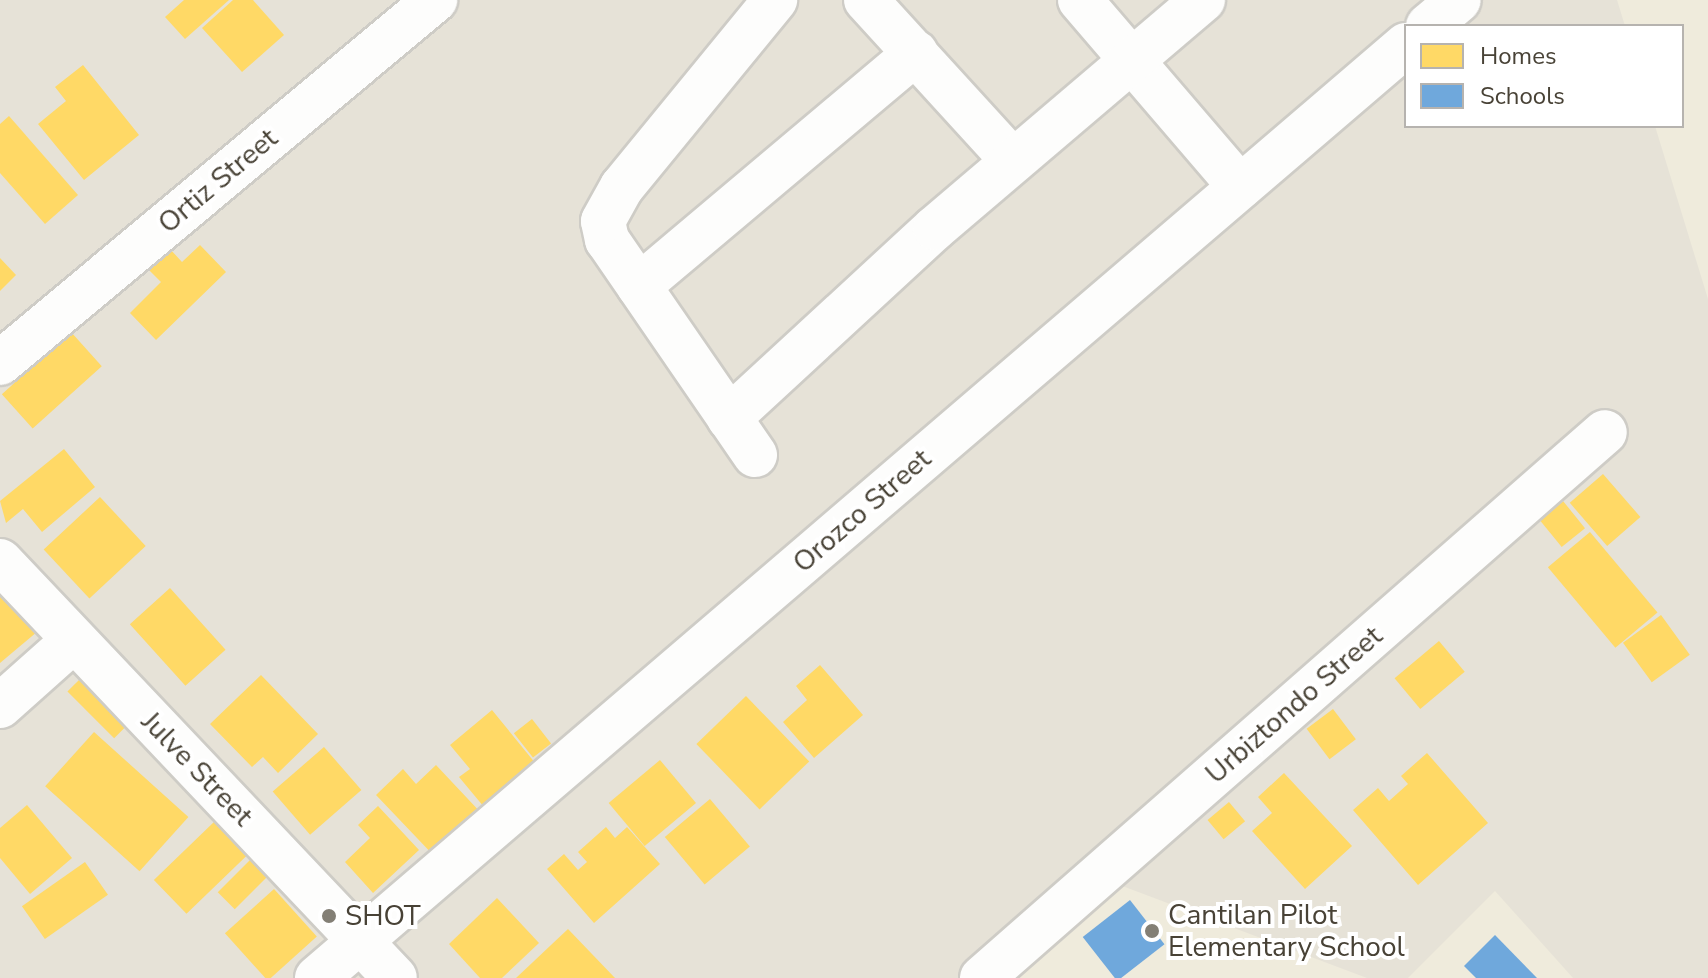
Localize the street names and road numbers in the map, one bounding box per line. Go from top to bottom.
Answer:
street label: Ortiz Street [152,121,284,241]
street label: Orozco Street [786,442,938,580]
street label: Urbiztondo Street [1199,619,1389,791]
street label: Julve Street [134,705,260,833]

